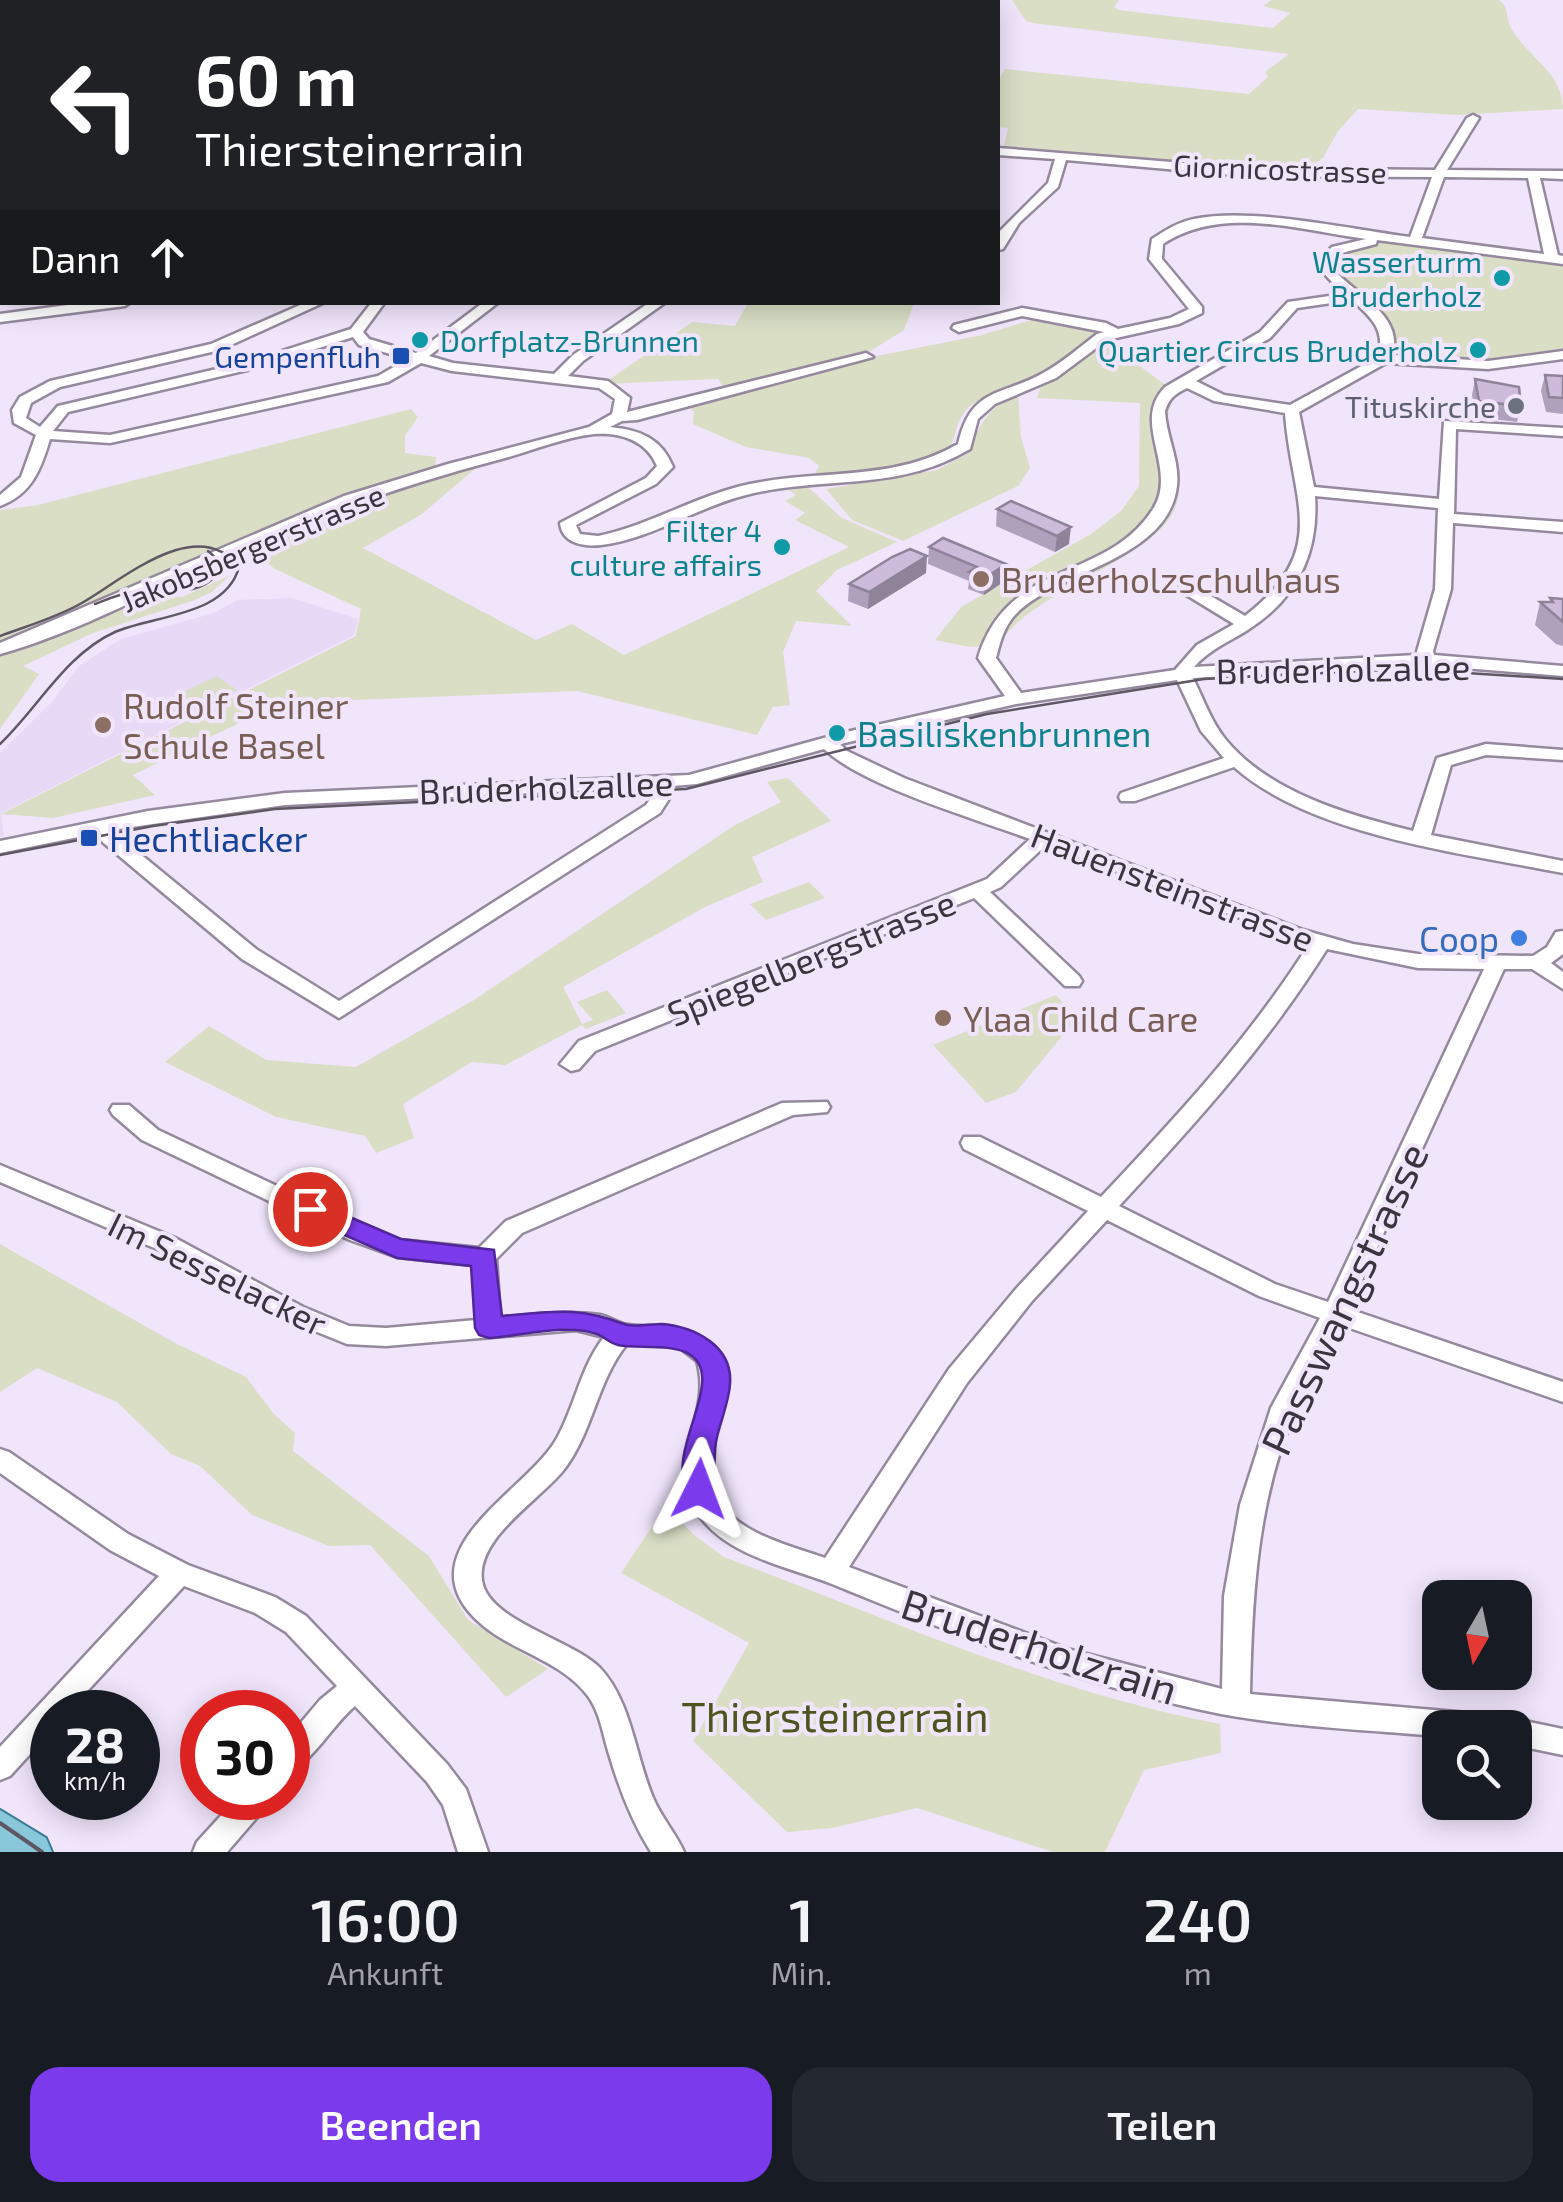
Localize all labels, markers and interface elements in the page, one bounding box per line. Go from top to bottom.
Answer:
text: 60 m [195,36,357,120]
icon: left [30,40,160,170]
text: Thiersteinerrain [195,121,524,175]
street label: Giornicostrasse [1173,146,1387,190]
icon: ahead [140,230,195,285]
text: Dann [30,235,120,281]
place label: Wasserturm Bruderholz [1312,243,1482,313]
marker: Wasserturm Bruderholz [1491,267,1513,289]
place label: Dorfplatz-Brunnen [440,322,699,358]
marker: Dorfplatz-Brunnen [409,329,431,351]
place label: Quartier Circus Bruderholz [1098,332,1458,368]
place label: Gempenfluh [214,338,381,374]
marker: Quartier Circus Bruderholz [1467,339,1489,361]
marker: Gempenfluh [390,345,412,367]
place label: Tituskirche [1345,388,1496,424]
marker: Tituskirche [1505,395,1527,417]
street label: Jakobsbergerstrasse [115,475,389,619]
place label: Filter 4 culture affairs [570,512,762,582]
marker: Filter 4 culture affairs [771,536,793,558]
place label: Bruderholzschulhaus [1001,558,1341,600]
marker: Bruderholzschulhaus [970,568,992,590]
street label: Bruderholzallee [1215,645,1471,691]
place label: Rudolf Steiner Schule Basel [123,684,349,766]
place label: Basiliskenbrunnen [857,712,1151,754]
marker: Rudolf Steiner Schule Basel [92,714,114,736]
marker: Basiliskenbrunnen [826,722,848,744]
street label: Bruderholzallee [418,761,674,811]
street label: Hauensteinstrasse [1026,813,1320,959]
place label: Hechtliacker [109,817,308,859]
marker: Hechtliacker [78,827,100,849]
street label: Spiegelbergstrasse [661,880,961,1034]
place label: Coop [1419,917,1499,959]
marker: Coop [1508,927,1530,949]
place label: Ylaa Child Care [963,997,1198,1039]
marker: Ylaa Child Care [932,1007,954,1029]
street label: Passwangstrasse [1249,1134,1437,1462]
pin [268,1167,353,1252]
icon: arrive [283,1182,338,1237]
street label: Im Sesselacker [102,1202,334,1344]
position arrow [647,1437,751,1541]
street label: Bruderholzrain [896,1577,1184,1713]
north arrow [1422,1580,1532,1690]
map controls [1422,1580,1532,1820]
speed limit sign: 30 [180,1690,310,1820]
park label: Thiersteinerrain [681,1690,989,1740]
button: search [1422,1710,1532,1820]
text: 28 [65,1713,125,1773]
text: km/h [64,1765,126,1795]
text: 16:00 [311,1882,460,1954]
text: 1 [789,1882,814,1954]
text: 240 [1143,1882,1252,1954]
text: Ankunft [327,1953,443,1991]
text: Min. [771,1953,832,1991]
text: m [1184,1953,1212,1991]
button: Beenden [30,2067,772,2182]
button: Teilen [792,2067,1533,2182]

